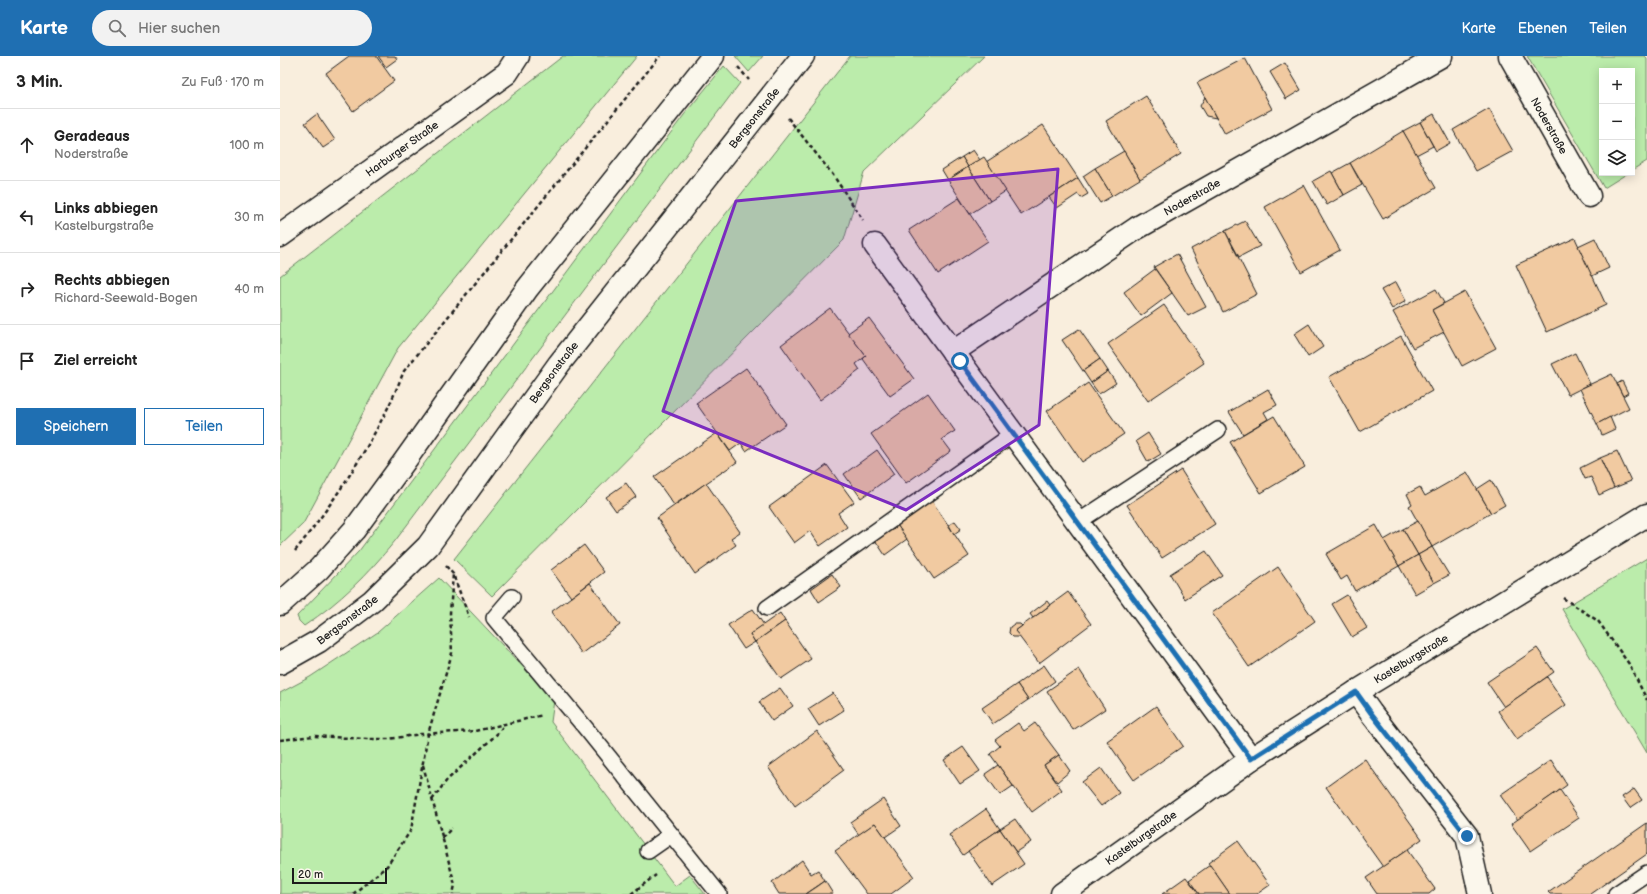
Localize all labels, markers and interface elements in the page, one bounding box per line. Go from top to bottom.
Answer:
search box [92,10,372,46]
text: Karte [20,17,68,40]
icon: search [106,17,128,39]
text: Hier suchen [138,19,220,38]
text: Karte [1462,20,1496,37]
text: Ebenen [1518,20,1567,37]
text: Teilen [1589,20,1627,37]
map controls [1599,68,1635,176]
button: + [1599,68,1635,104]
text: 3 Min. [16,72,63,92]
text: Zu Fuß · 170 m [182,74,264,90]
street label: Bergsonstraße [726,85,782,151]
street label: Noderstraße [1528,95,1571,157]
button: − [1599,104,1635,140]
street label: Harburger Straße [363,118,441,179]
text: Geradeaus [54,127,130,146]
icon: ahead [16,134,38,156]
text: 100 m [229,137,264,153]
button: layers [1599,140,1635,176]
text: Noderstraße [54,146,128,162]
street label: Noderstraße [1161,176,1223,218]
text: Links abbiegen [54,199,158,218]
icon: left [16,206,38,228]
text: 30 m [234,209,264,225]
text: Kastelburgstraße [54,218,154,234]
text: Rechts abbiegen [54,271,170,290]
icon: right [16,278,38,300]
text: 40 m [234,281,264,297]
text: Richard-Seewald-Bogen [54,290,198,306]
street label: Bergsonstraße [526,339,581,406]
icon: arrive [16,350,38,372]
text: Ziel erreicht [54,351,137,370]
route start [951,352,969,370]
button: Speichern [16,408,136,445]
button: Teilen [144,408,264,445]
street label: Bergsonstraße [314,592,381,647]
street label: Kastelburgstraße [1371,631,1451,686]
street label: Kastelburgstraße [1103,807,1180,867]
route end [1458,827,1476,845]
scale bar [292,866,387,885]
text: 20 m [298,868,323,881]

